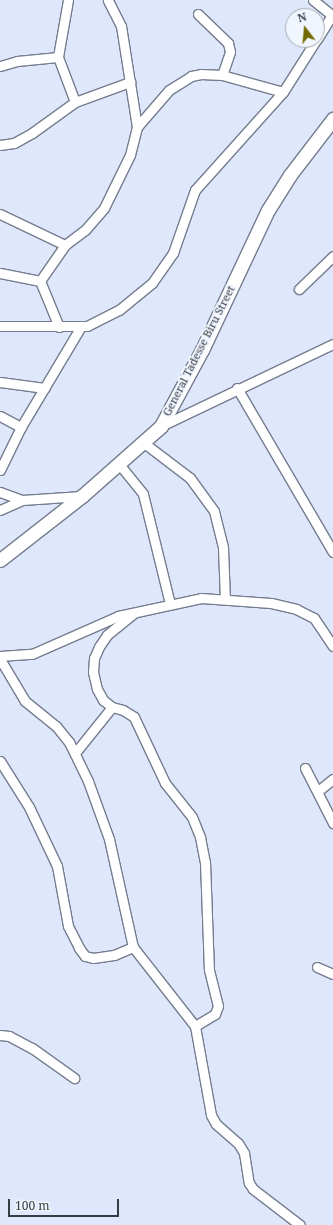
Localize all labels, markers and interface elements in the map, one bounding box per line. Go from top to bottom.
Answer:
north arrow [285,8,325,48]
text: N [296,9,308,25]
street label: General Tadesse Biru Street [160,284,238,418]
scale bar [10,1191,121,1217]
text: 100 m [15,1197,50,1214]

